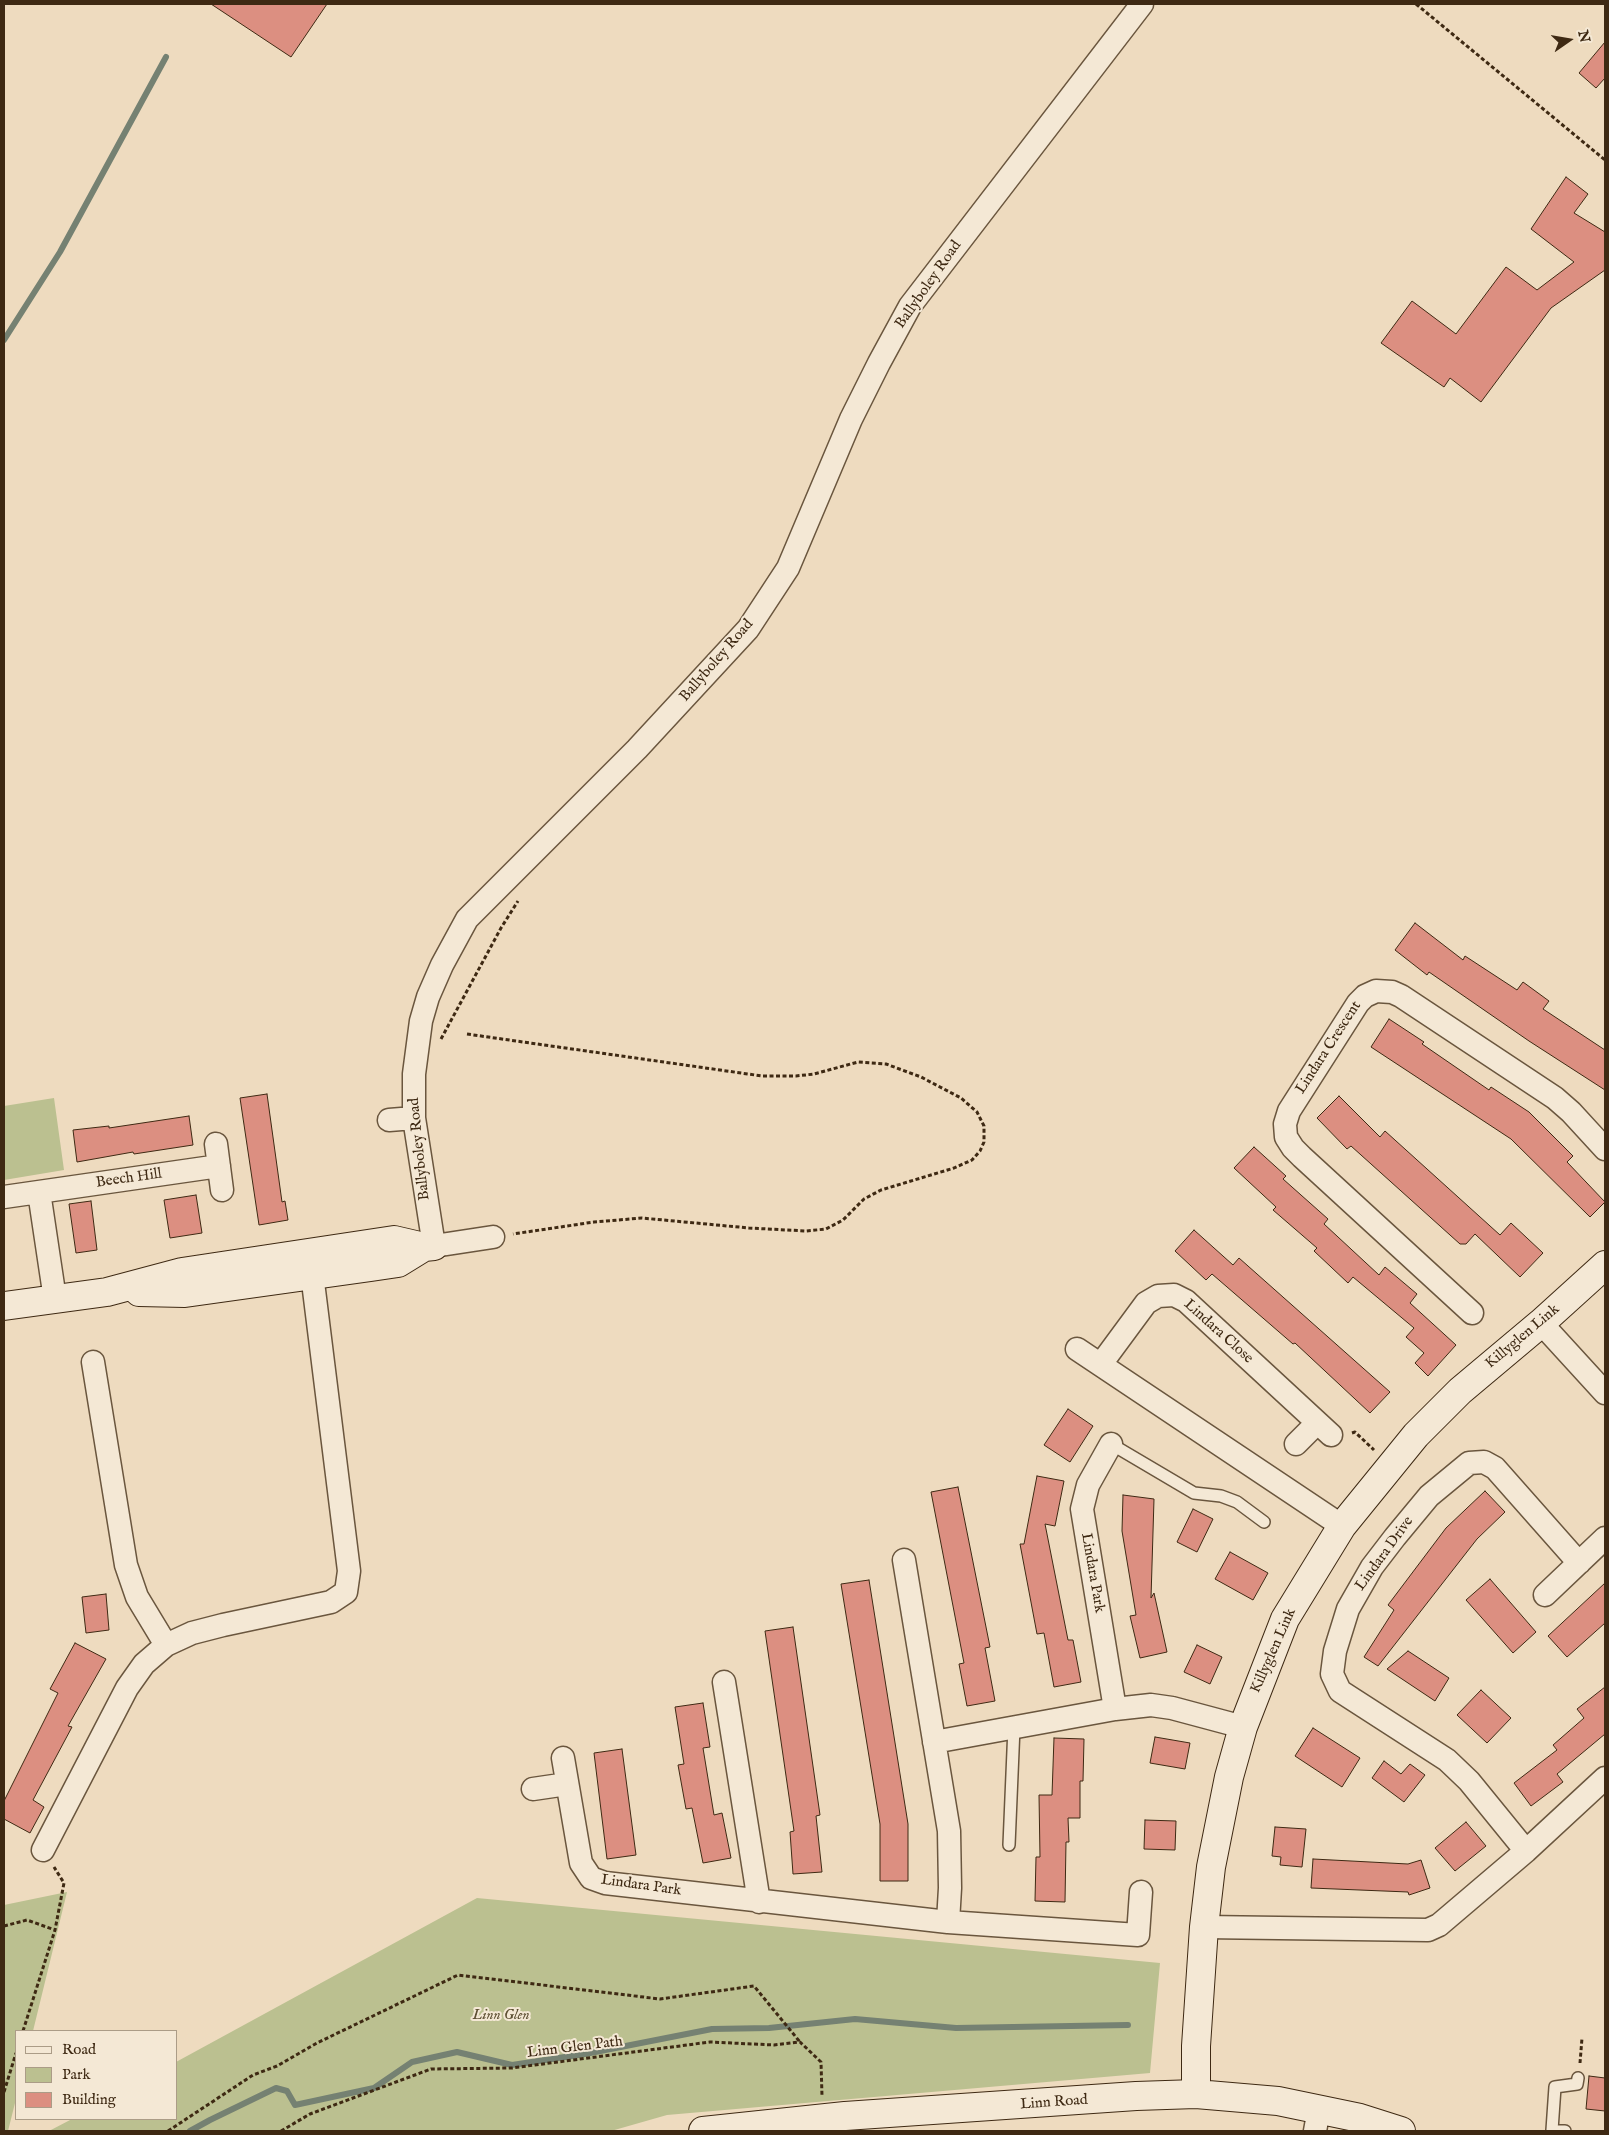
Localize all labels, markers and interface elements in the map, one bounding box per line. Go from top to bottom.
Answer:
north arrow [1544,15,1594,65]
text: N [1573,29,1594,45]
street label: Ballyboley Road [892,238,966,332]
street label: Ballyboley Road [676,616,758,706]
street label: Lindara Crescent [1292,998,1366,1098]
street label: Ballyboley Road [406,1097,434,1201]
street label: Beech Hill [95,1165,163,1193]
street label: Lindara Close [1180,1296,1256,1368]
street label: Killyglen Link [1482,1301,1564,1373]
street label: Lindara Drive [1352,1513,1418,1595]
street label: Lindara Park [1076,1532,1108,1614]
street label: Killyglen Link [1247,1606,1301,1696]
street label: Lindara Park [600,1871,682,1901]
park label: Linn Glen [472,2007,530,2025]
legend [15,2030,178,2120]
street label: Linn Glen Path [526,2033,624,2063]
text: Road [62,2040,96,2059]
text: Park [62,2065,91,2084]
text: Building [62,2090,116,2109]
street label: Linn Road [1020,2092,1088,2114]

